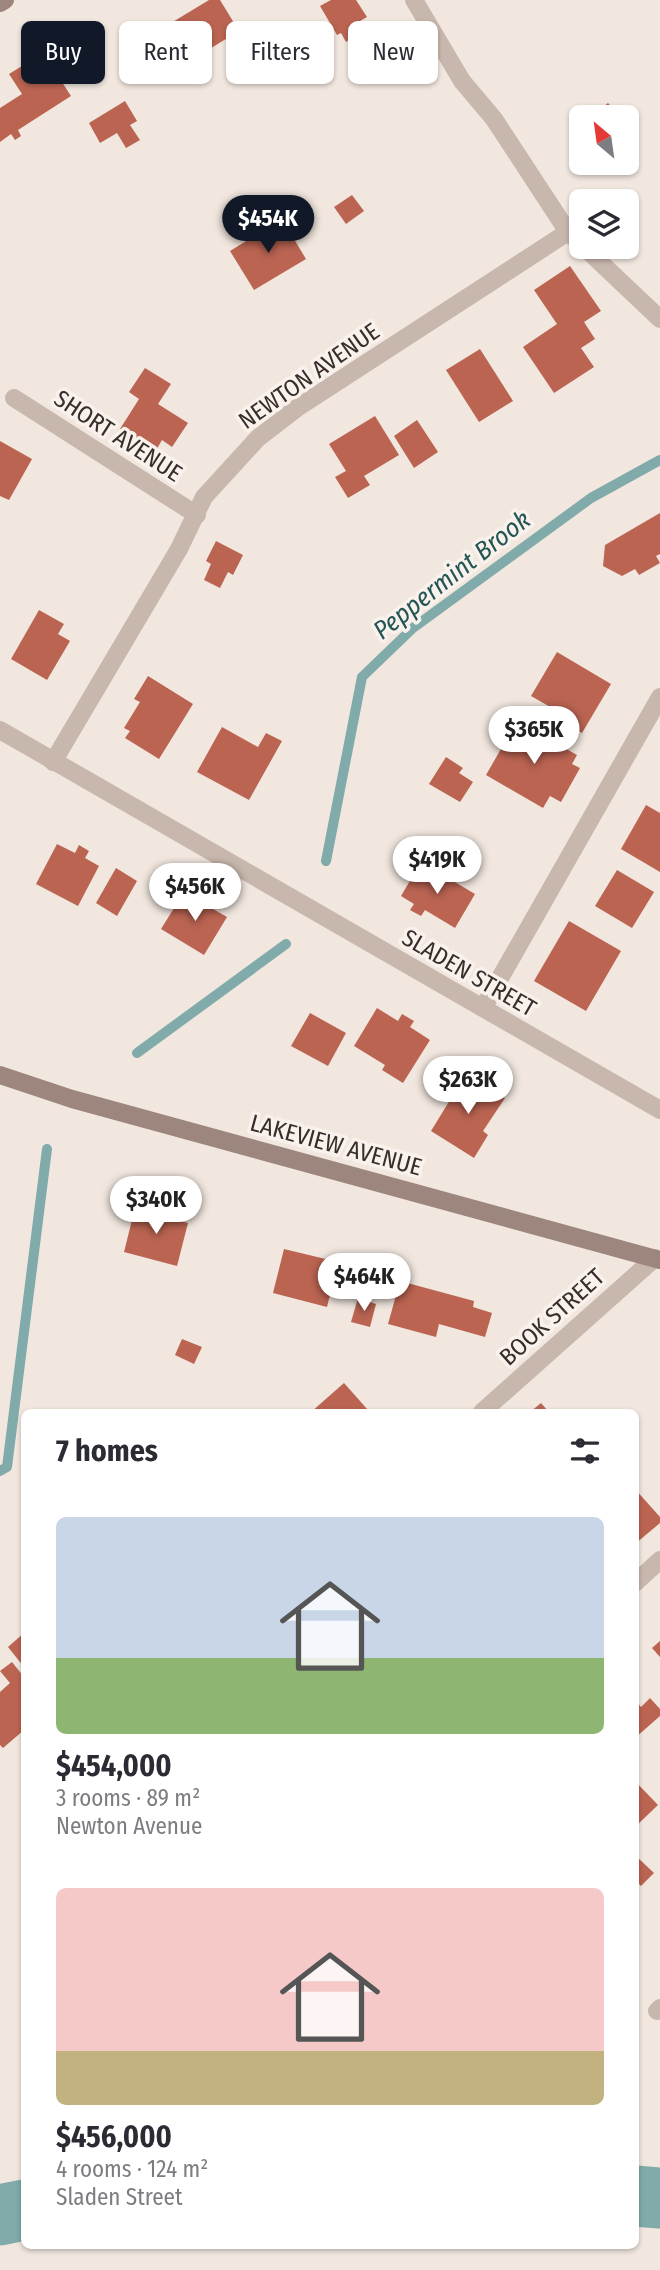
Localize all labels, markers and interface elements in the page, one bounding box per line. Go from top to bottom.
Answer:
chip: Buy [21,21,105,84]
chip: Rent [119,21,212,84]
chip: Filters [226,21,334,84]
chip: New [348,21,438,84]
north arrow [569,105,639,175]
map controls [569,105,639,259]
button: layers [569,189,639,259]
pin: $454K [219,196,317,255]
text: $454K [238,204,298,232]
street label: NEWTON AVENUE [233,317,385,435]
street label: SHORT AVENUE [49,384,187,488]
water label: Peppermint Brook [367,504,537,646]
pin: $365K [485,706,583,766]
text: $365K [505,715,563,743]
pin: $419K [388,836,486,896]
text: $419K [409,845,465,873]
pin: $456K [146,864,244,923]
text: $456K [165,872,225,900]
street label: SLADEN STREET [397,923,541,1023]
pin: $263K [419,1056,517,1116]
text: $263K [439,1065,497,1093]
street label: LAKEVIEW AVENUE [247,1109,425,1181]
pin: $340K [107,1176,205,1236]
text: $340K [126,1185,186,1213]
pin: $464K [315,1254,413,1313]
text: $464K [334,1262,394,1290]
street label: BOOK STREET [494,1263,610,1371]
icon: filters [566,1432,604,1470]
text: 7 homes [56,1433,158,1469]
icon: home [267,1563,393,1689]
text: $454,000 [56,1748,172,1784]
text: 3 rooms · 89 m² [56,1784,200,1812]
text: Newton Avenue [56,1812,202,1840]
icon: home [267,1934,393,2060]
text: $456,000 [56,2119,172,2155]
text: 4 rooms · 124 m² [56,2155,208,2183]
text: Sladen Street [56,2183,182,2211]

